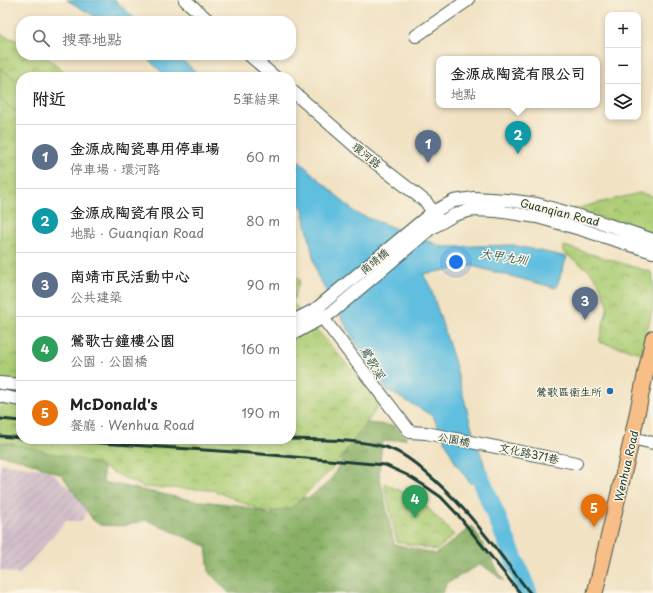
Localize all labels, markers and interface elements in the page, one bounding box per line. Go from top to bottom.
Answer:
map controls [605,12,641,120]
button: + [605,12,641,48]
search box [16,16,296,60]
icon: search [30,27,52,49]
text: 搜尋地點 [62,27,122,50]
button: − [605,48,641,84]
popup [436,56,600,108]
text: 金源成陶瓷有限公司 [450,61,586,84]
text: 地點 [450,84,477,103]
button: layers [605,84,641,120]
text: 附近 [32,85,66,111]
text: 5筆結果 [233,89,280,108]
pin: 2 [505,121,531,154]
pin: 1 [415,130,441,163]
text: 金源成陶瓷專用停車場 [70,136,220,159]
street label: 環河路 [349,138,385,172]
text: 1 [42,147,48,166]
text: 60 m [246,147,280,166]
text: 停車場 · 環河路 [70,159,160,178]
street label: Guanqian Road [519,194,601,230]
text: 金源成陶瓷有限公司 [70,200,205,223]
text: 2 [40,211,50,230]
text: 80 m [246,211,280,230]
text: 地點 · Guanqian Road [70,223,204,242]
water label: 大甲九圳 [479,243,531,269]
street label: 南靖橋 [356,244,392,278]
your location [446,252,466,272]
text: 南靖市民活動中心 [70,264,190,287]
text: 3 [41,275,49,294]
text: 90 m [247,275,280,294]
text: 公共建築 [70,287,122,306]
pin: 3 [572,287,598,320]
text: 鶯歌古鐘樓公園 [70,328,175,351]
text: 4 [41,339,49,358]
text: 160 m [241,339,280,358]
water label: 鶯歌溪 [356,342,390,383]
text: 公園 · 公園橋 [70,351,147,370]
place label: 鶯歌區衛生所 [536,383,602,400]
marker: 鶯歌區衛生所 [605,386,615,396]
text: McDonald's [70,392,158,415]
text: 5 [41,403,49,422]
text: 190 m [241,403,280,422]
text: 餐廳 · Wenhua Road [70,415,195,434]
street label: 公園橋 [436,428,472,450]
street label: Wenhua Road [609,428,643,504]
street label: 文化路371巷 [497,438,561,468]
pin: 4 [402,485,428,518]
pin: 5 [581,494,607,527]

